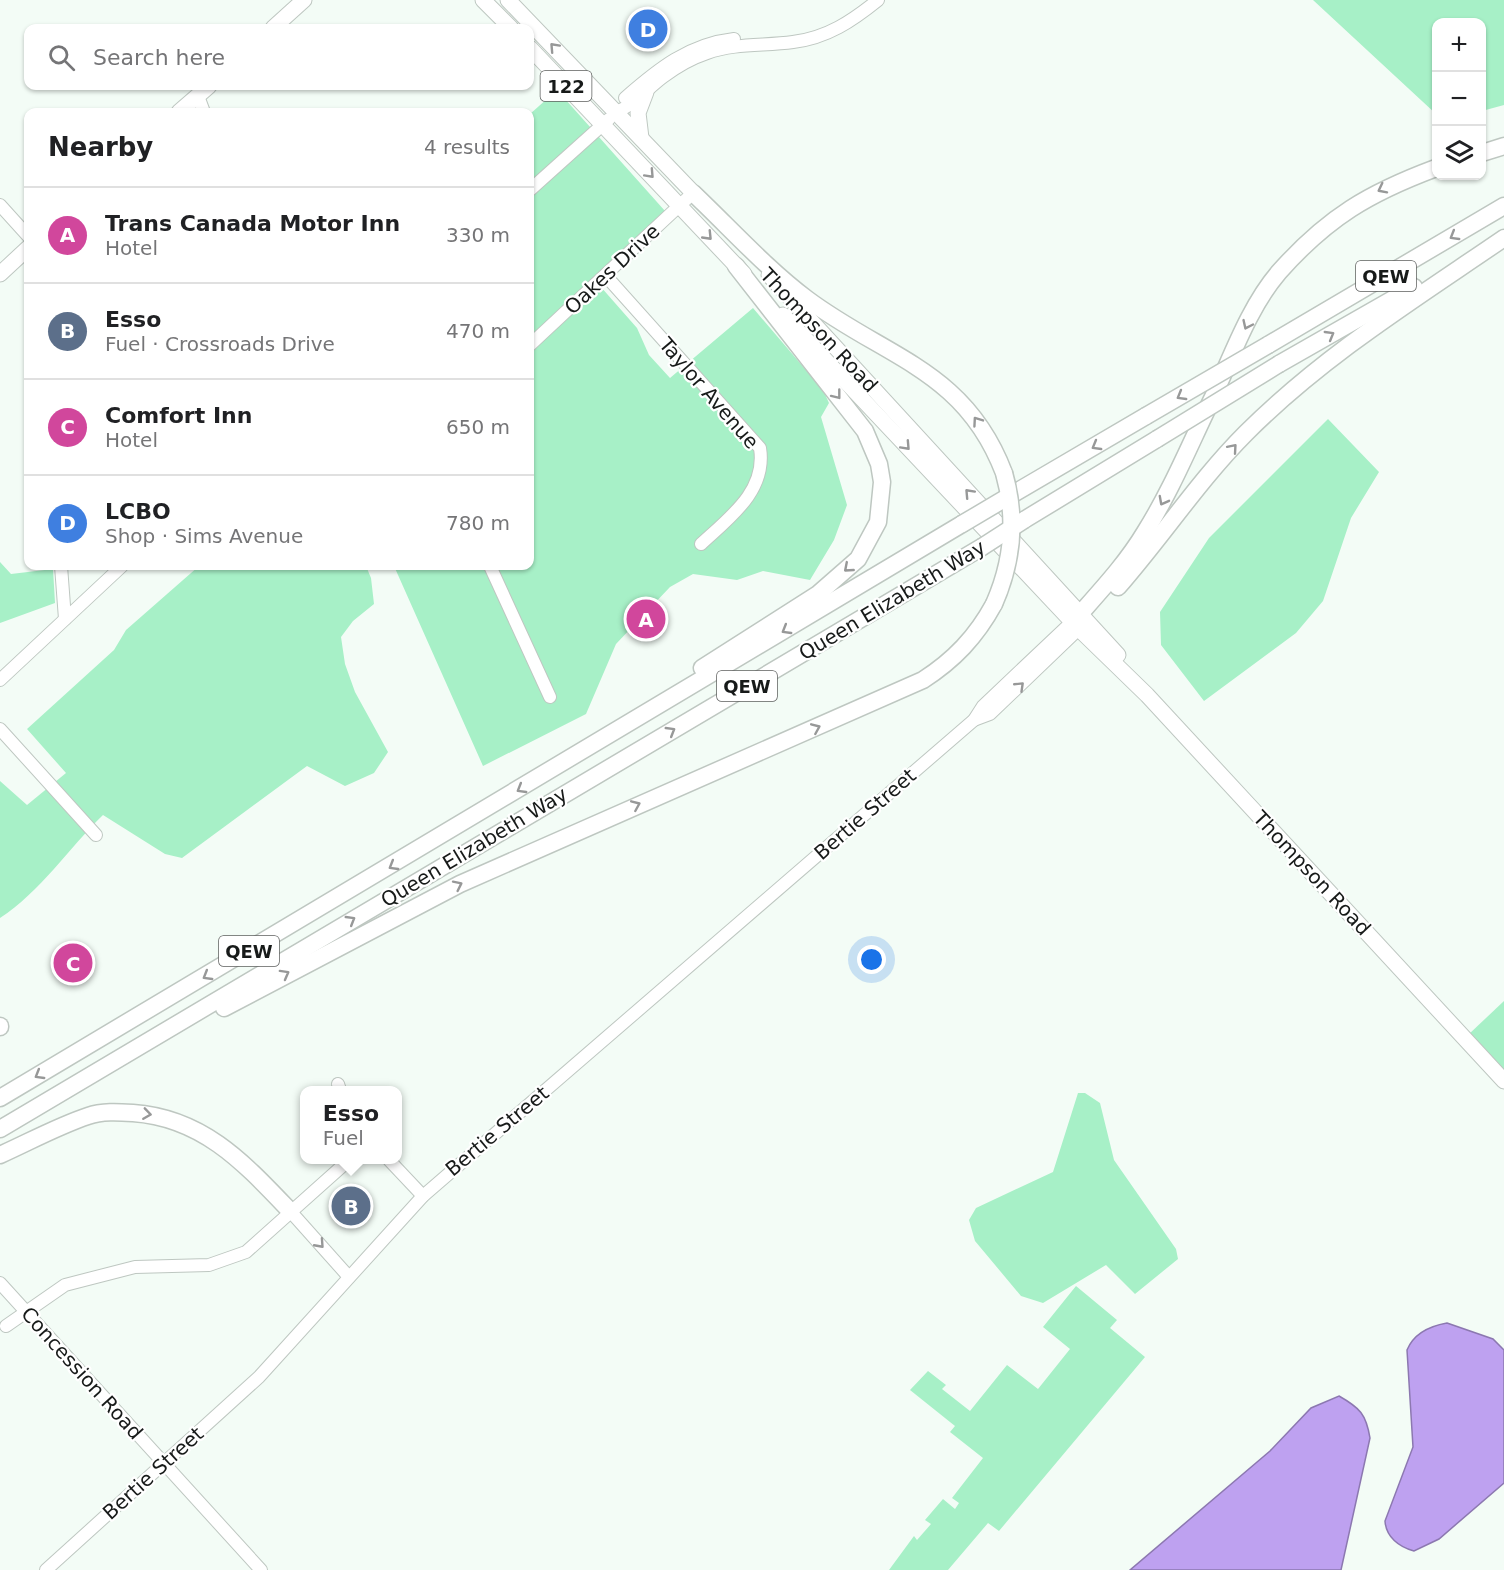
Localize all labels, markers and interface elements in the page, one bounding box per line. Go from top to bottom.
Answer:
pin: D [628,6,668,51]
map controls [1432,18,1486,180]
button: + [1432,18,1486,72]
search box [24,24,534,90]
icon: search [45,41,78,74]
one-way arrow [550,43,561,54]
text: Search here [93,45,225,70]
road number: 122 [540,71,592,101]
button: − [1432,72,1486,126]
button: layers [1432,126,1486,180]
text: Nearby [48,132,153,162]
text: 4 results [424,135,510,159]
one-way arrow [642,167,653,178]
one-way arrow [1378,182,1389,194]
text: Trans Canada Motor Inn [105,211,400,236]
street label: Oakes Drive [559,219,665,319]
text: A [60,223,75,247]
text: 330 m [446,223,510,247]
one-way arrow [1450,228,1460,240]
one-way arrow [700,229,711,240]
text: Hotel [105,236,158,260]
road number: QEW [1356,261,1416,291]
street label: Thompson Road [755,262,883,397]
text: Esso [105,307,161,332]
one-way arrow [1243,318,1255,329]
text: B [60,319,75,343]
text: 470 m [446,319,510,343]
one-way arrow [1324,331,1334,342]
text: Fuel · Crossroads Drive [105,332,335,356]
street label: Taylor Avenue [653,332,764,454]
one-way arrow [829,388,840,399]
one-way arrow [1177,388,1187,400]
text: Comfort Inn [105,403,252,428]
text: C [60,415,75,439]
text: 650 m [446,415,510,439]
one-way arrow [973,417,984,428]
text: Hotel [105,428,158,452]
one-way arrow [1092,438,1102,450]
one-way arrow [899,440,910,450]
one-way arrow [1226,444,1237,455]
one-way arrow [965,490,976,500]
one-way arrow [1159,495,1170,505]
text: LCBO [105,499,171,524]
text: D [59,511,76,535]
text: 780 m [446,511,510,535]
text: Shop · Sims Avenue [105,524,303,548]
street label: Queen Elizabeth Way [795,535,990,665]
one-way arrow [844,560,855,571]
pin: A [626,596,666,642]
one-way arrow [782,622,792,634]
road number: QEW [717,671,777,701]
one-way arrow [1013,682,1024,693]
one-way arrow [809,724,820,736]
one-way arrow [665,726,675,738]
street label: Bertie Street [809,763,921,865]
street label: Queen Elizabeth Way [377,782,572,912]
one-way arrow [517,782,527,794]
one-way arrow [630,800,641,812]
street label: Thompson Road [1248,805,1376,940]
one-way arrow [389,858,399,870]
one-way arrow [452,881,463,892]
one-way arrow [345,916,355,927]
road number: QEW [219,936,279,966]
pin: C [54,940,92,986]
your location [857,945,886,974]
one-way arrow [203,968,213,980]
one-way arrow [279,970,290,982]
one-way arrow [35,1068,45,1080]
street label: Bertie Street [441,1081,554,1181]
popup [300,1086,402,1164]
text: Esso [323,1101,379,1126]
one-way arrow [143,1108,152,1120]
text: Fuel [323,1126,364,1150]
pin: B [332,1184,370,1228]
one-way arrow [313,1238,324,1248]
street label: Concession Road [16,1302,148,1444]
street label: Bertie Street [98,1421,208,1524]

